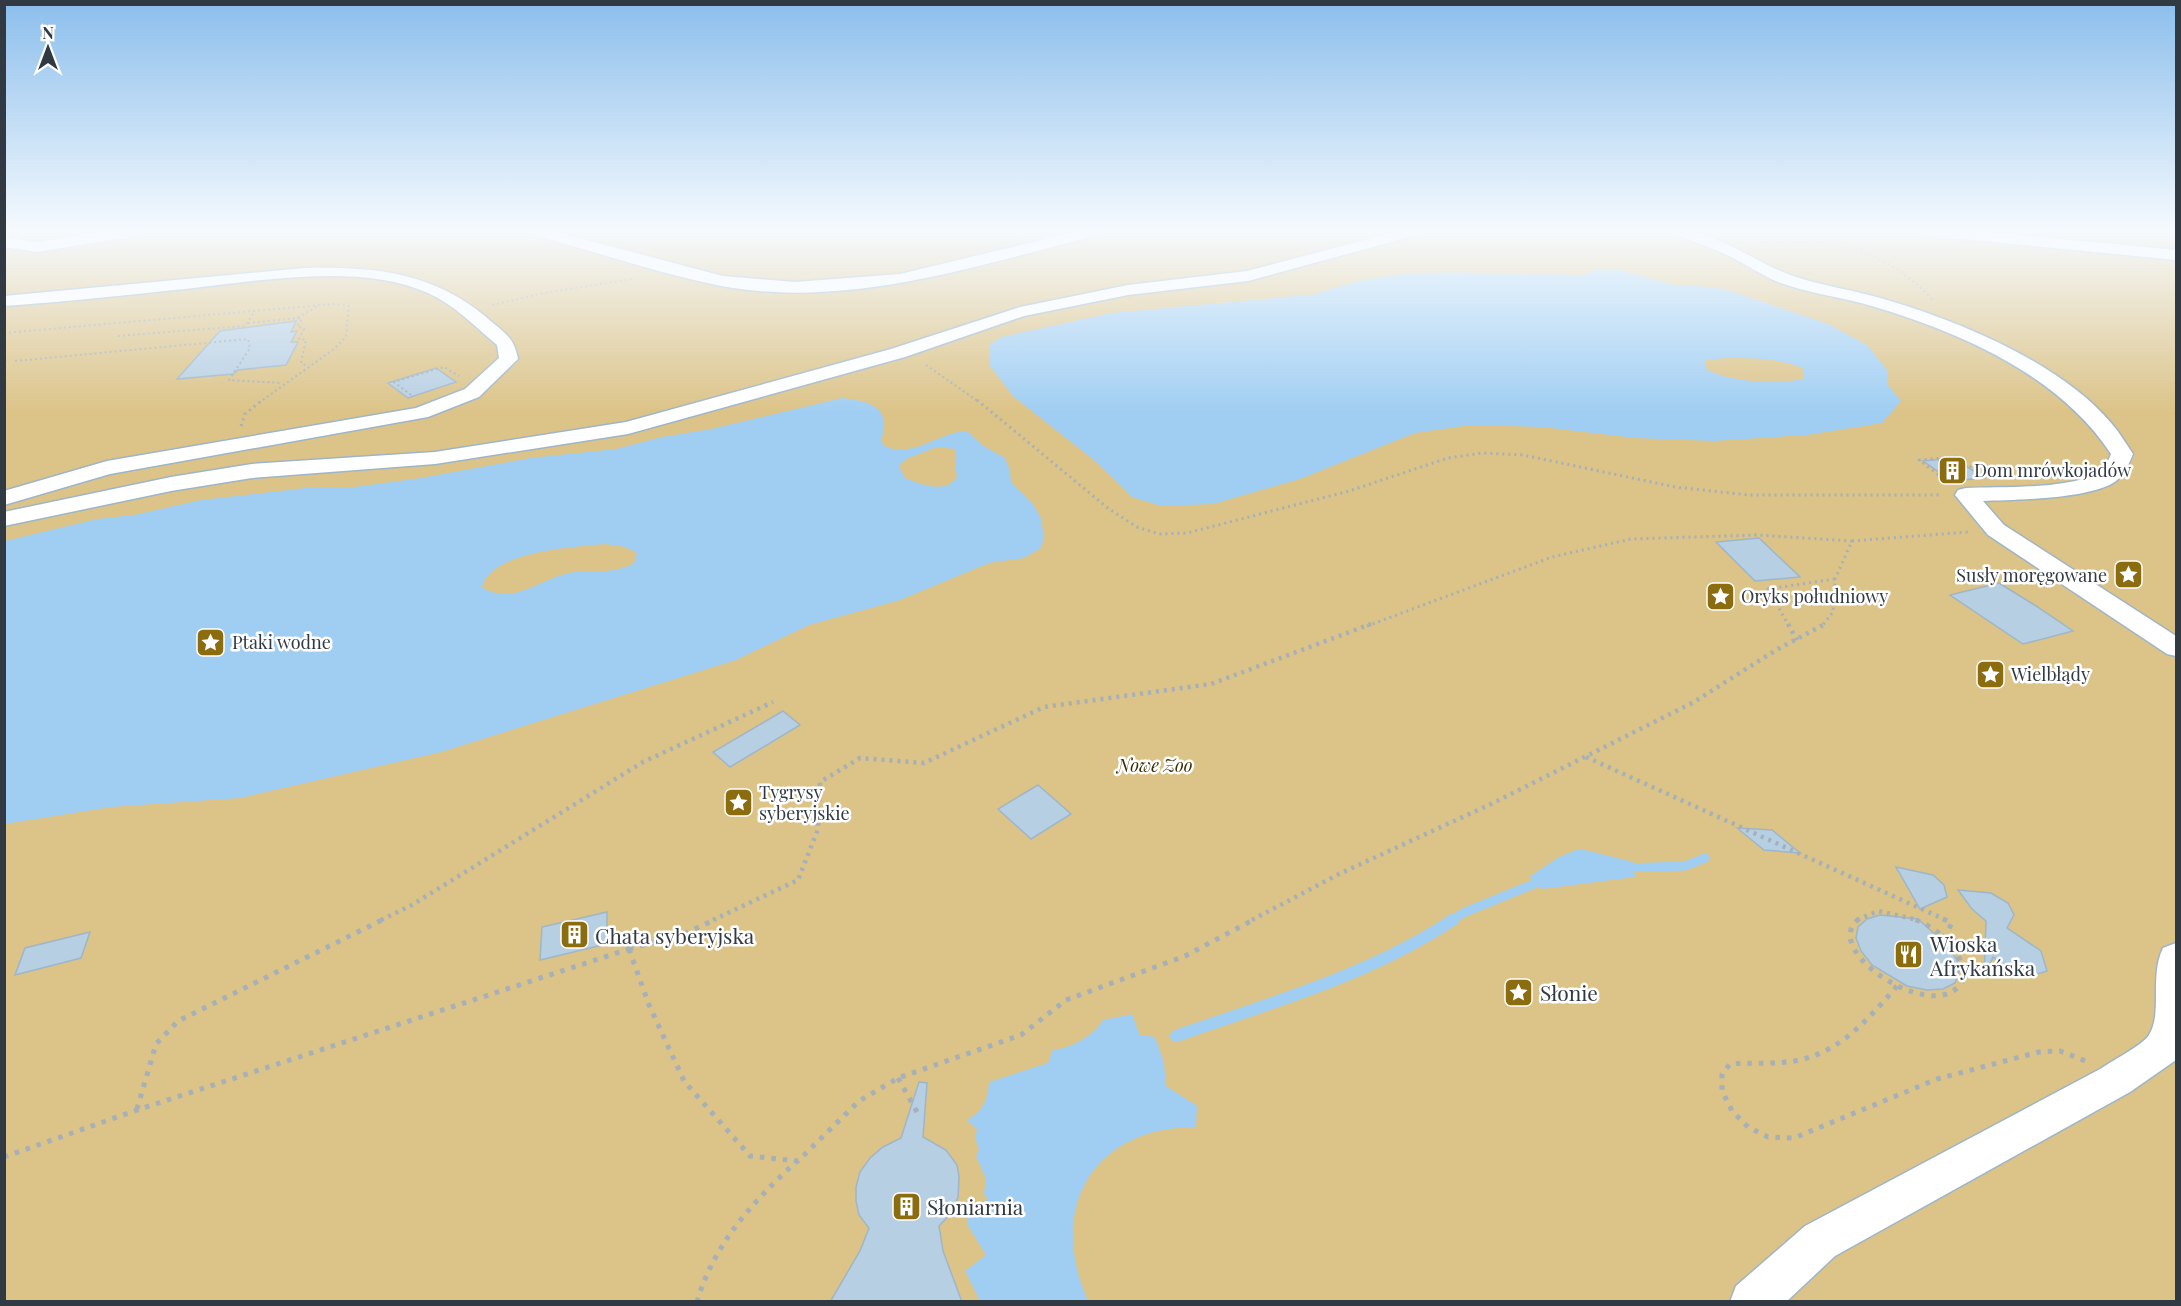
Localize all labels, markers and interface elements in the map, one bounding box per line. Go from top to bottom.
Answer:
north arrow [18,18,78,78]
text: N [42,22,54,43]
building icon: Dom mrówkojadów [1937,454,1969,486]
place label: Dom mrówkojadów [1974,458,2131,482]
place icon: Susły moręgowane [2112,559,2144,591]
place label: Susły moręgowane [1956,563,2107,587]
place icon: Oryks południowy [1704,580,1736,612]
place label: Oryks południowy [1741,584,1888,608]
place icon: Ptaki wodne [195,626,227,658]
place label: Ptaki wodne [232,630,331,654]
place icon: Wielbłądy [1974,658,2006,690]
place label: Wielbłądy [2010,662,2090,686]
park label: Nowe Zoo [1115,753,1193,777]
place label: Tygrysy syberyjskie [759,780,850,825]
place icon: Tygrysy syberyjskie [722,786,754,818]
building icon: Chata syberyjska [558,919,590,951]
place label: Chata syberyjska [595,921,755,949]
place label: Wioska Afrykańska [1929,929,2036,981]
restaurant icon: Wioska Afrykańska [1893,939,1925,971]
place icon: Słonie [1503,976,1535,1008]
place label: Słonie [1540,978,1598,1006]
building icon: Słoniarnia [890,1190,922,1222]
place label: Słoniarnia [927,1192,1024,1220]

